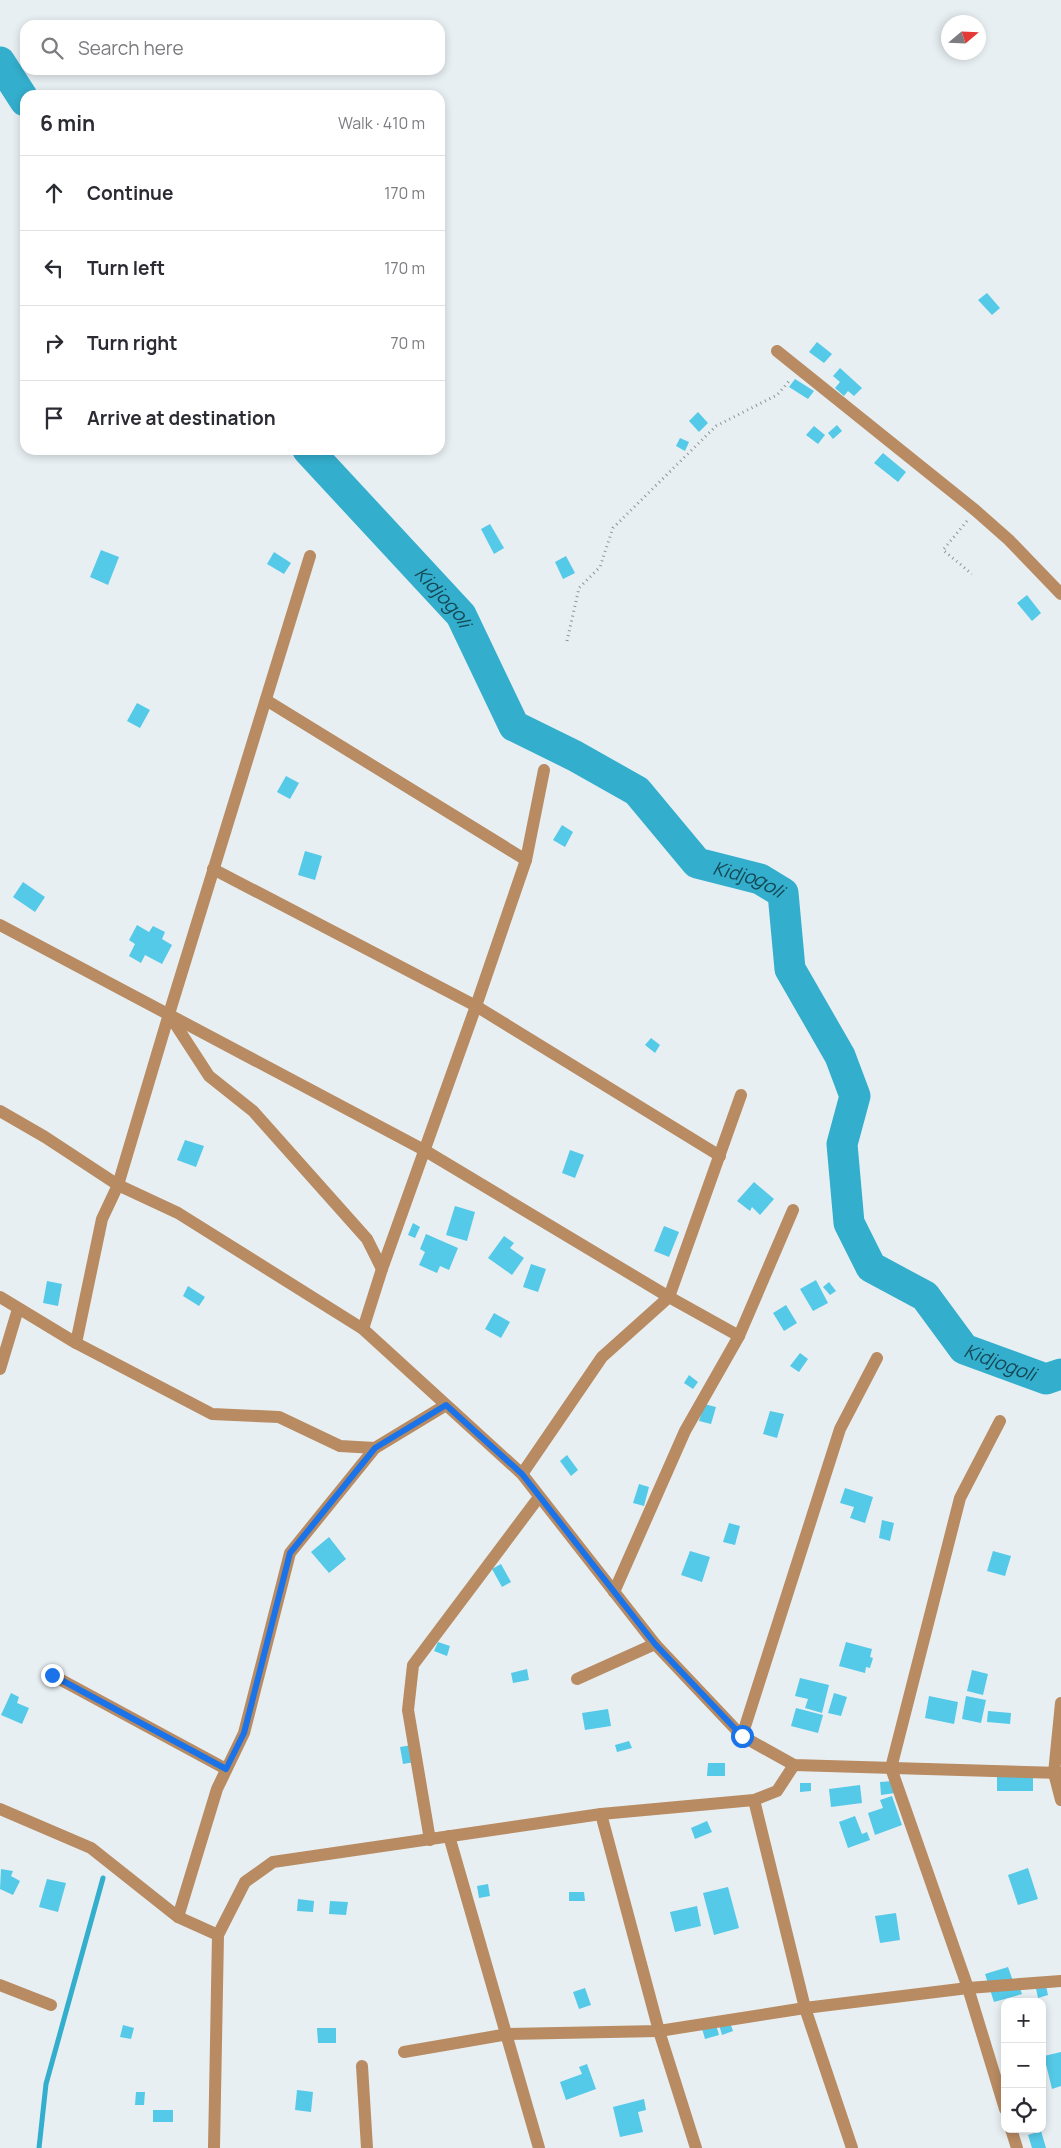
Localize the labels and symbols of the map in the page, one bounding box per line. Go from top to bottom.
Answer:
north arrow [941,15,986,60]
water label: Kidjogoli [409,561,479,634]
water label: Kidjogoli [710,855,791,905]
water label: Kidjogoli [961,1337,1042,1388]
route end [41,1664,64,1687]
route start [731,1725,754,1748]

